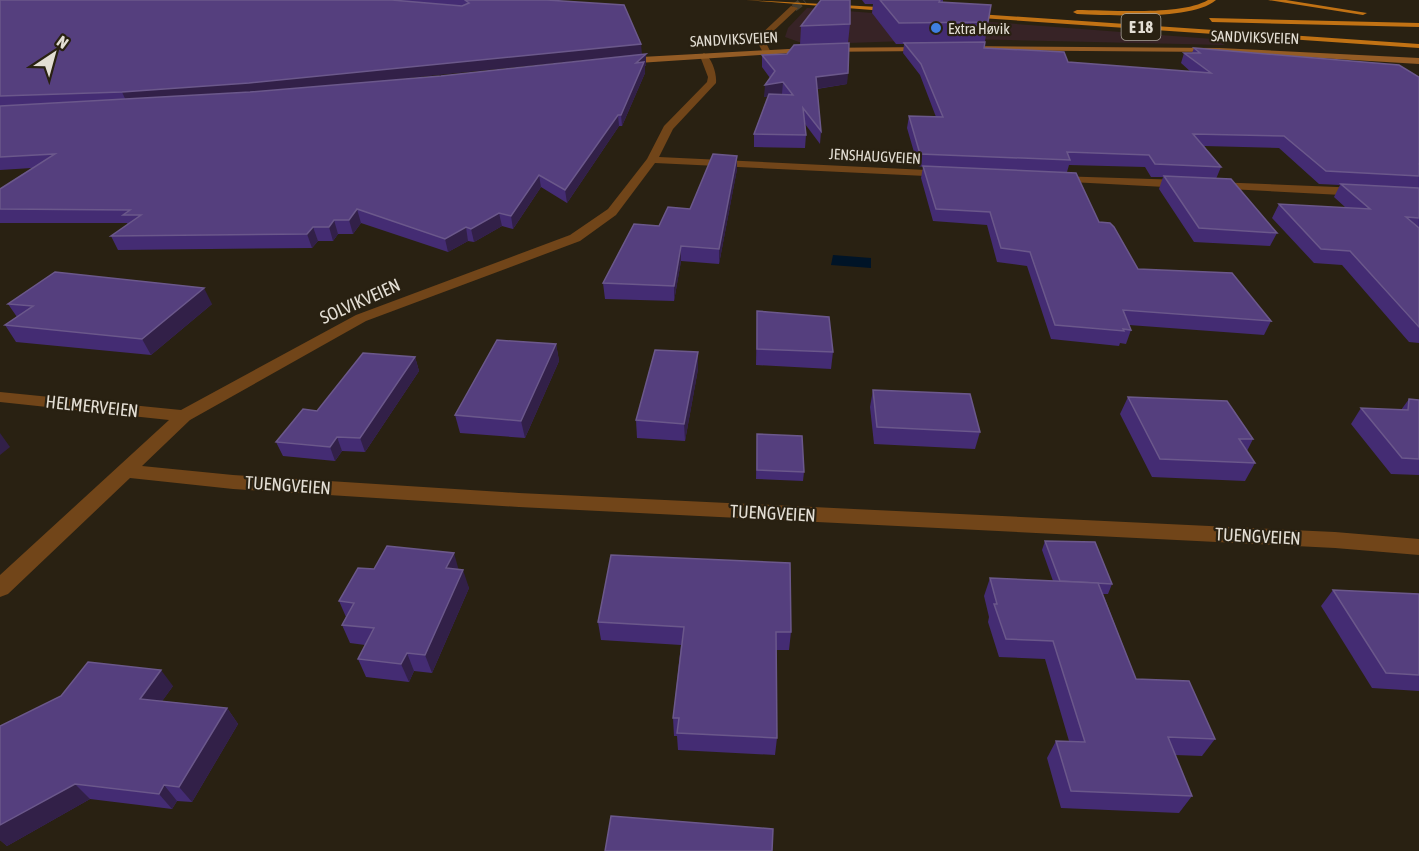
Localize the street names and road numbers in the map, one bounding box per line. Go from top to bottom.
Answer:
road number: E 18 [1122,14,1160,40]
street label: SANDVIKSVEIEN [1211,27,1299,47]
street label: SANDVIKSVEIEN [689,28,779,50]
street label: JENSHAUGVEIEN [829,145,921,167]
street label: SOLVIKVEIEN [317,274,403,328]
street label: HELMERVEIEN [45,391,139,421]
street label: TUENGVEIEN [245,472,331,498]
street label: TUENGVEIEN [730,500,816,526]
street label: TUENGVEIEN [1215,523,1301,549]

